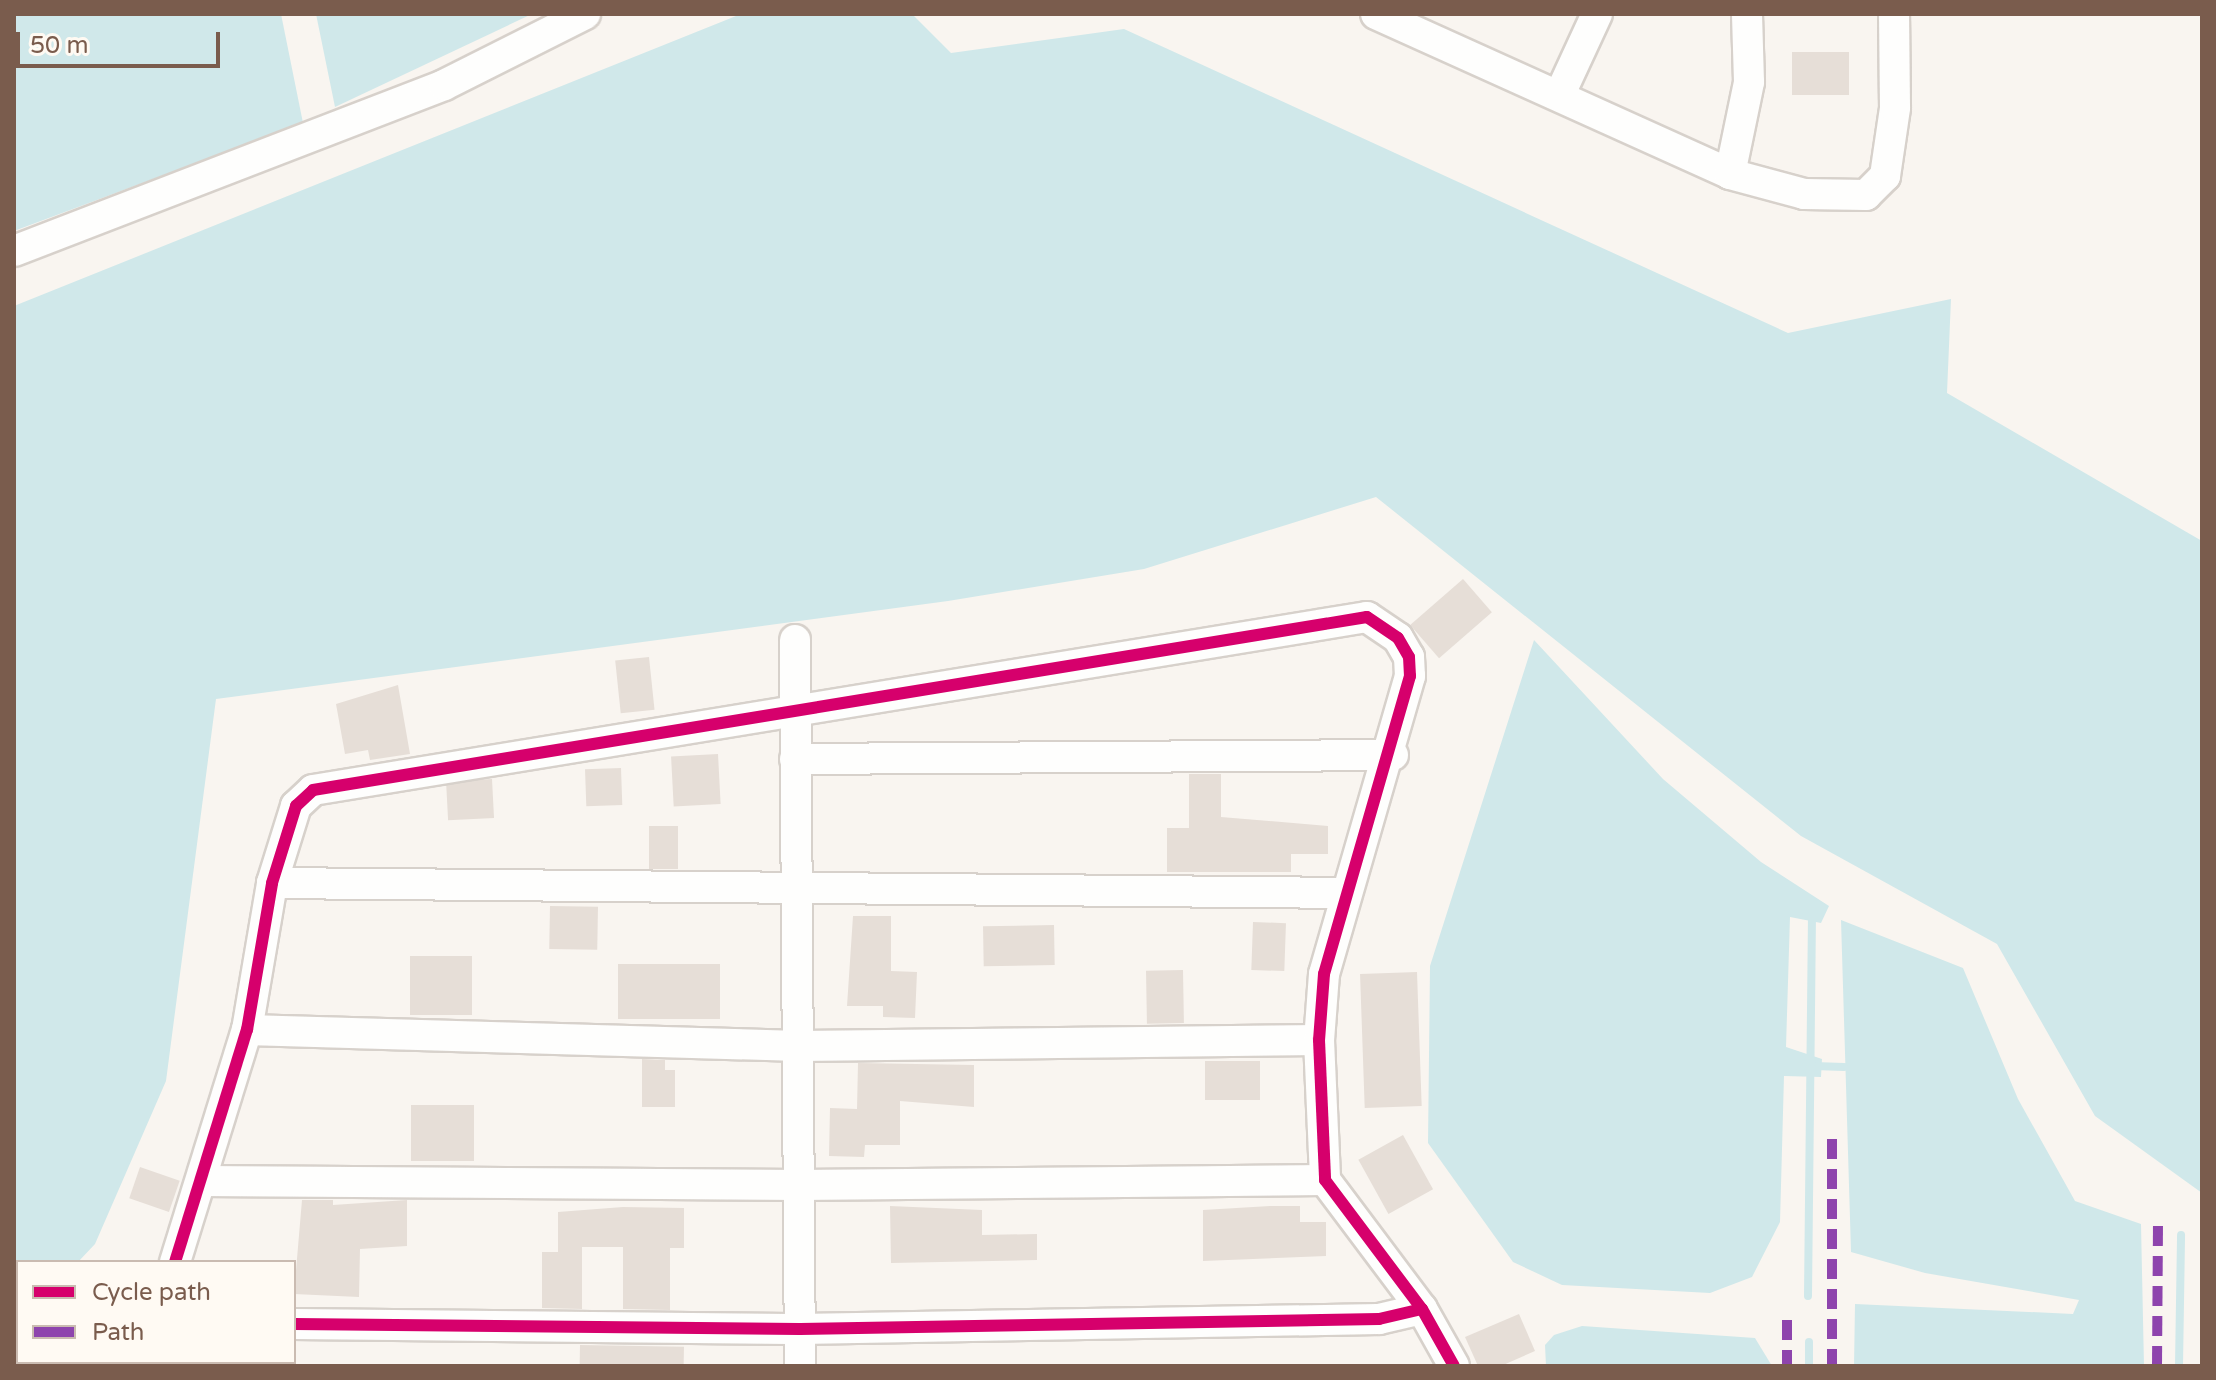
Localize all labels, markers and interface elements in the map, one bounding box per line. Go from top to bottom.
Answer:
scale bar [20,16,224,66]
text: 50 m [30,31,88,60]
legend [16,1260,296,1364]
text: Cycle path [92,1278,211,1307]
text: Path [92,1318,145,1347]

